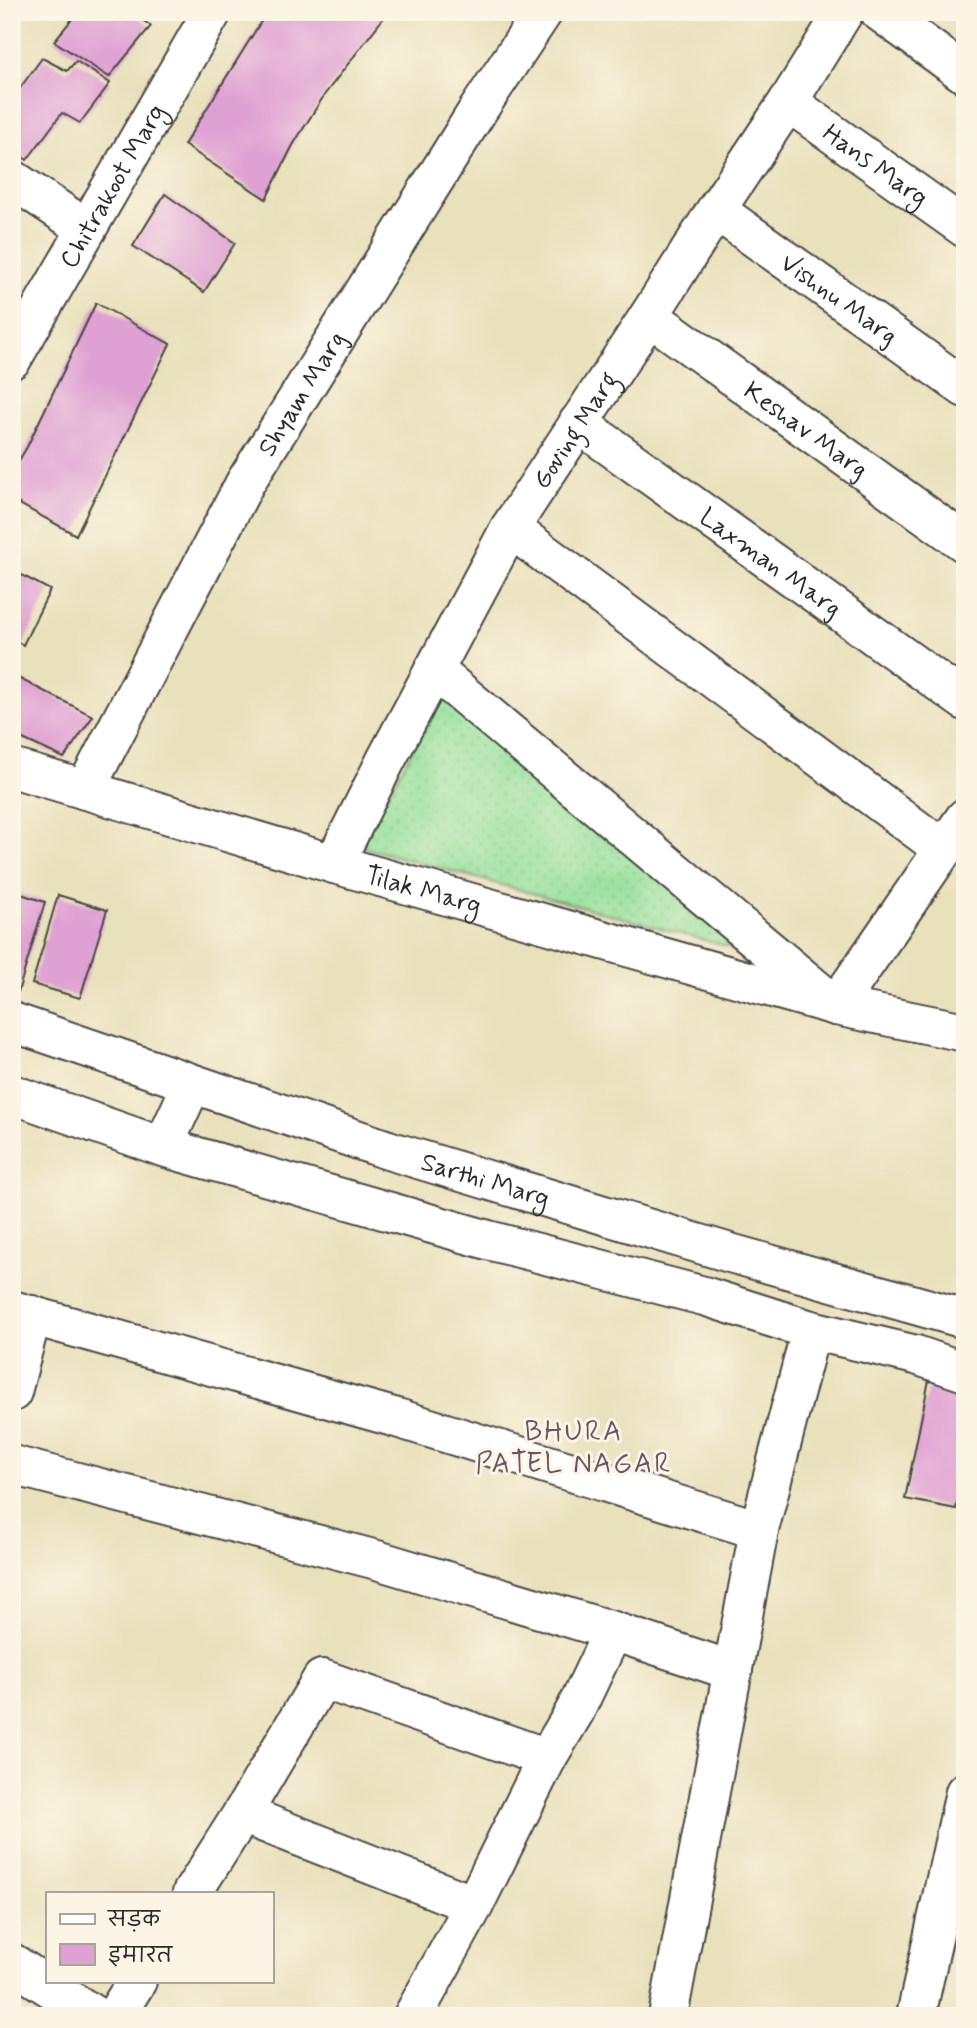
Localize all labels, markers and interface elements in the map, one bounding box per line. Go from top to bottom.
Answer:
street label: Chitrakoot Marg [53,98,176,275]
street label: Hans Marg [815,117,934,217]
street label: Vishnu Marg [773,246,904,354]
street label: Shyam Marg [251,325,355,463]
street label: Goving Marg [525,365,630,496]
street label: Keshav Marg [736,374,874,487]
street label: Laxman Marg [692,501,848,626]
street label: Tilak Marg [361,859,485,926]
street label: Sarthi Marg [417,1146,553,1219]
district label: BHURA PATEL NAGAR [476,1414,672,1483]
legend [46,1892,273,1982]
text: सड़क [107,1906,161,1934]
text: इमारत [108,1942,174,1970]

